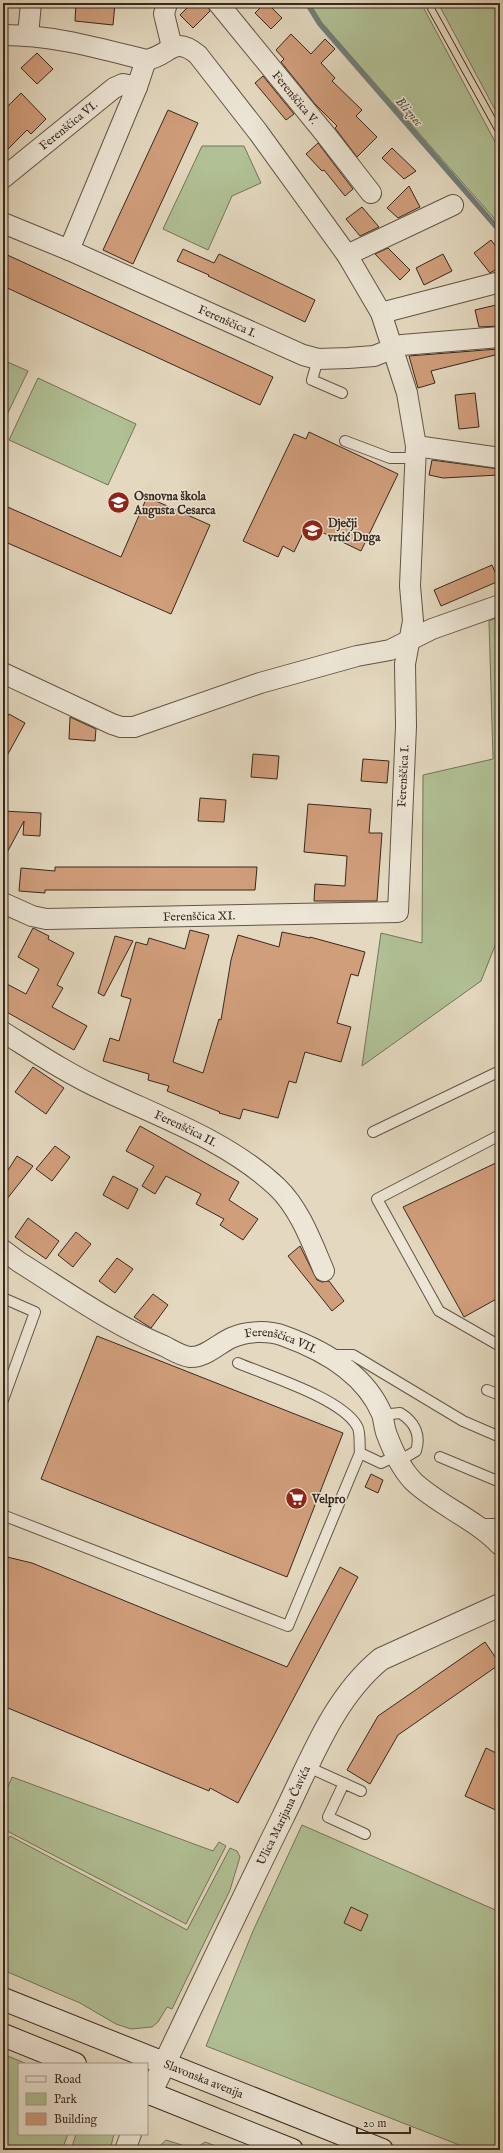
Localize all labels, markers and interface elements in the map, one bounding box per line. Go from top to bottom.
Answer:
street label: Ferenščica V. [269,68,321,128]
water label: Bliznec [391,94,427,131]
street label: Ferenščica VI. [36,97,101,154]
street label: Ferenščica I. [196,302,259,341]
place label: Osnovna škola Augusta Cesarca [133,489,216,519]
school or university icon: Osnovna škola Augusta Cesarca [106,490,132,516]
place label: Dječji vrtić Duga [327,516,381,546]
school or university icon: Dječji vrtić Duga [300,517,326,543]
street label: Ferenščica I. [394,744,413,808]
street label: Ferenščica XI. [163,908,235,925]
street label: Ferenščica II. [152,1107,220,1151]
street label: Ferenščica VII. [243,1325,320,1357]
supermarket icon: Velpro [283,1486,309,1512]
place label: Velpro [311,1492,346,1508]
street label: Ulica Marijana Čavića [254,1763,314,1868]
street label: Slavonska avenija [161,2057,246,2102]
legend [18,2063,148,2135]
text: Road [54,2072,82,2087]
text: Park [54,2092,77,2107]
scale bar [357,2109,410,2135]
text: Building [54,2112,98,2127]
text: 20 m [363,2116,386,2131]

